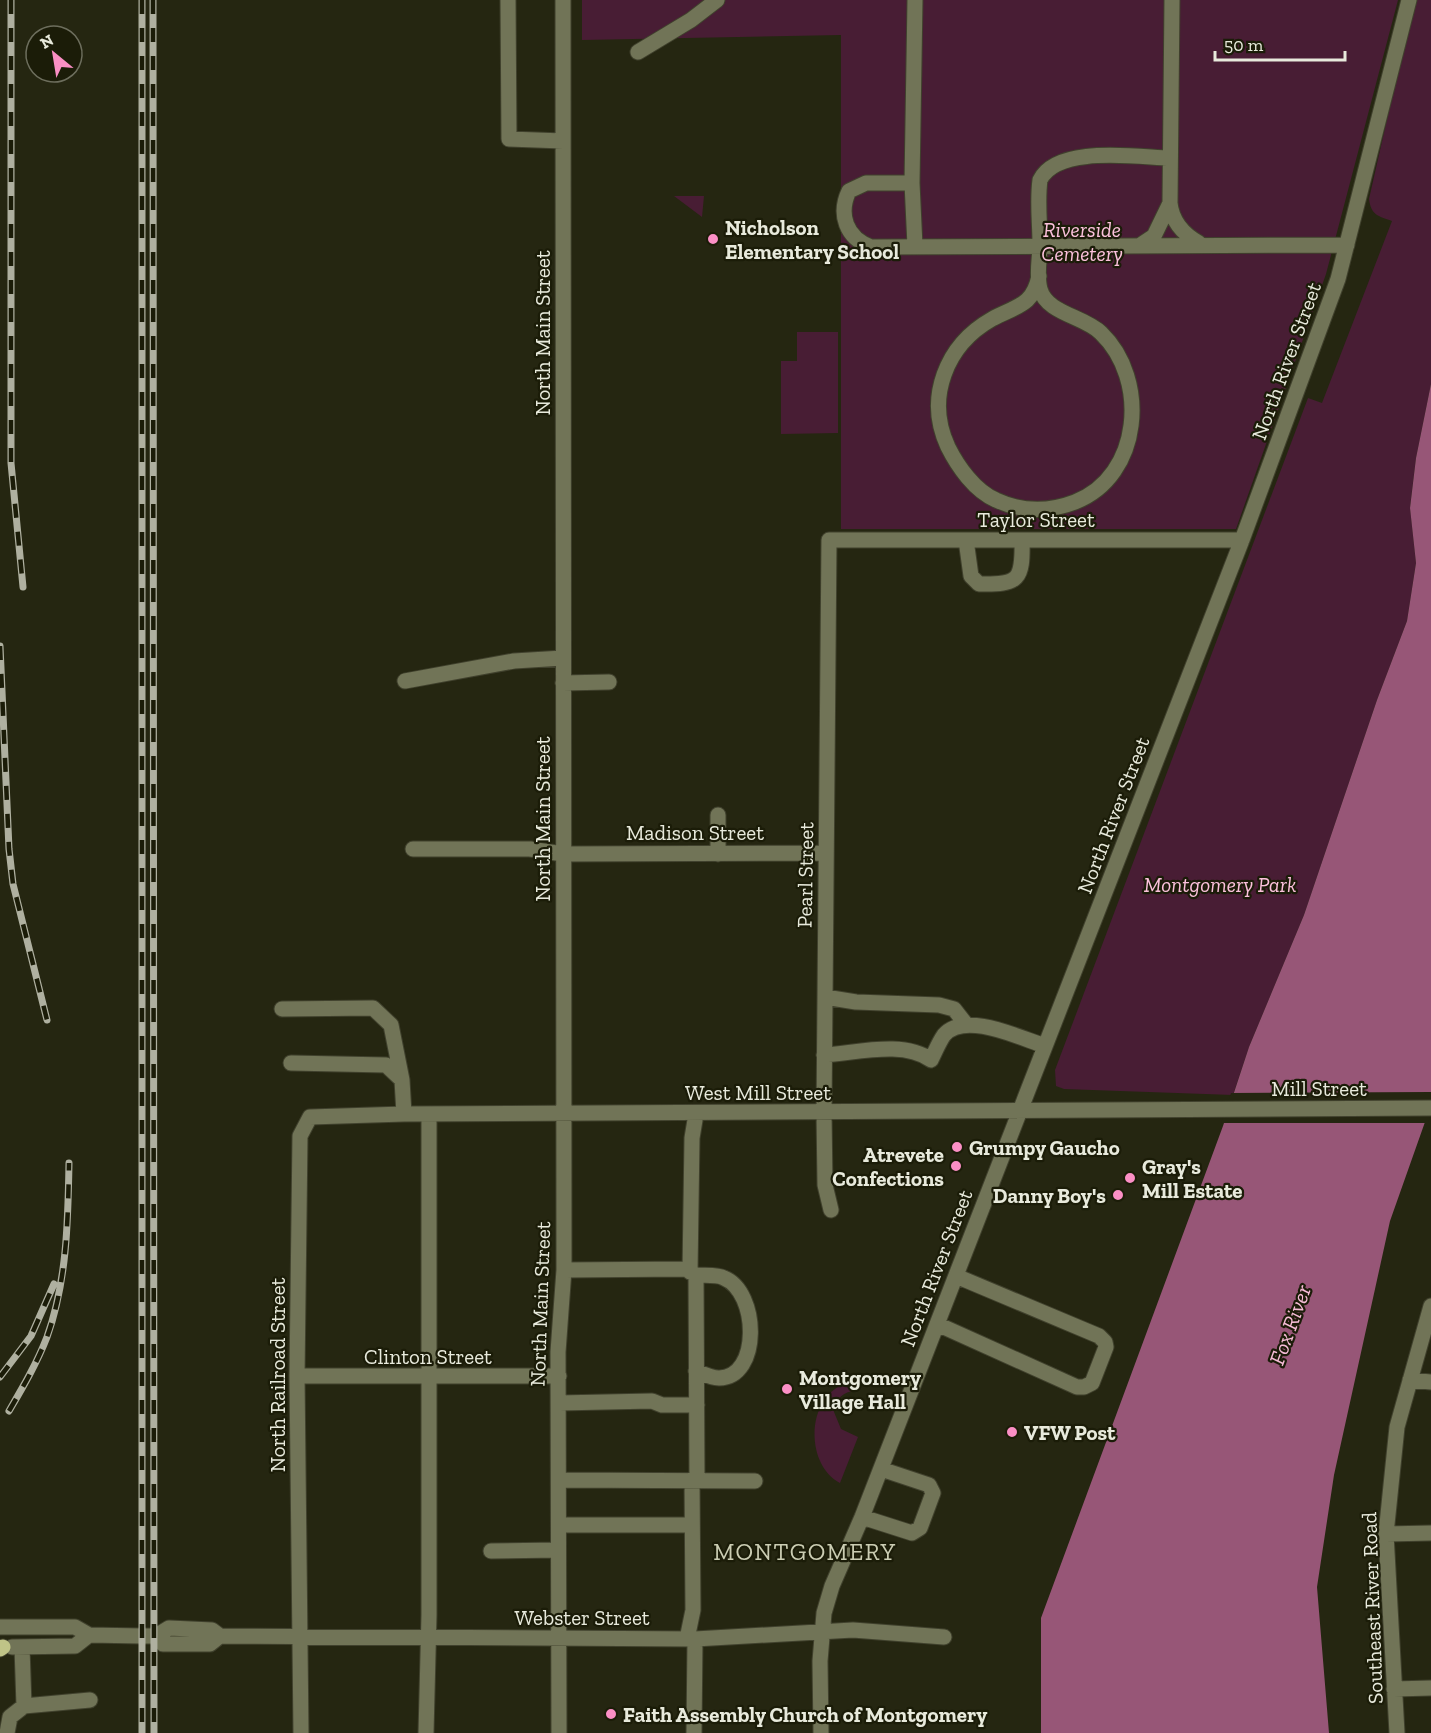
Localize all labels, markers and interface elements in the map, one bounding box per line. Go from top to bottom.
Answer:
north arrow [24,24,84,84]
scale bar [1215,24,1346,62]
text: N [37,30,57,53]
text: 50 m [1224,34,1264,56]
place label: Nicholson Elementary School [725,215,899,264]
park label: Riverside Cemetery [1041,217,1123,266]
marker: Nicholson Elementary School [706,232,720,246]
street label: North Main Street [530,250,555,416]
street label: North River Street [1246,278,1326,443]
street label: Taylor Street [977,507,1095,532]
street label: North River Street [1072,733,1155,897]
street label: North Main Street [530,736,555,902]
street label: Madison Street [626,820,764,845]
street label: Pearl Street [792,822,818,928]
park label: Montgomery Park [1144,872,1296,897]
street label: Mill Street [1271,1076,1367,1101]
street label: West Mill Street [685,1080,831,1105]
place label: Grumpy Gaucho [969,1135,1120,1160]
marker: Grumpy Gaucho [950,1140,964,1154]
place label: Atrevete Confections [832,1142,944,1191]
place label: Gray's Mill Estate [1142,1154,1243,1203]
marker: Atrevete Confections [949,1159,963,1173]
marker: Gray's Mill Estate [1123,1171,1137,1185]
place label: Danny Boy's [993,1183,1106,1208]
street label: North River Street [895,1186,978,1350]
marker: Danny Boy's [1111,1188,1125,1202]
street label: North Main Street [525,1221,555,1387]
street label: North Railroad Street [265,1277,290,1472]
water label: Fox River [1263,1281,1317,1369]
street label: Clinton Street [364,1344,492,1369]
place label: Montgomery Village Hall [799,1365,921,1414]
marker: Montgomery Village Hall [780,1382,794,1396]
place label: VFW Post [1024,1420,1116,1445]
marker: VFW Post [1005,1425,1019,1439]
street label: Southeast River Road [1356,1511,1388,1704]
district label: MONTGOMERY [713,1537,897,1566]
street label: Webster Street [514,1605,650,1630]
place label: Faith Assembly Church of Montgomery [623,1702,987,1727]
marker: Faith Assembly Church of Montgomery [604,1707,618,1721]

